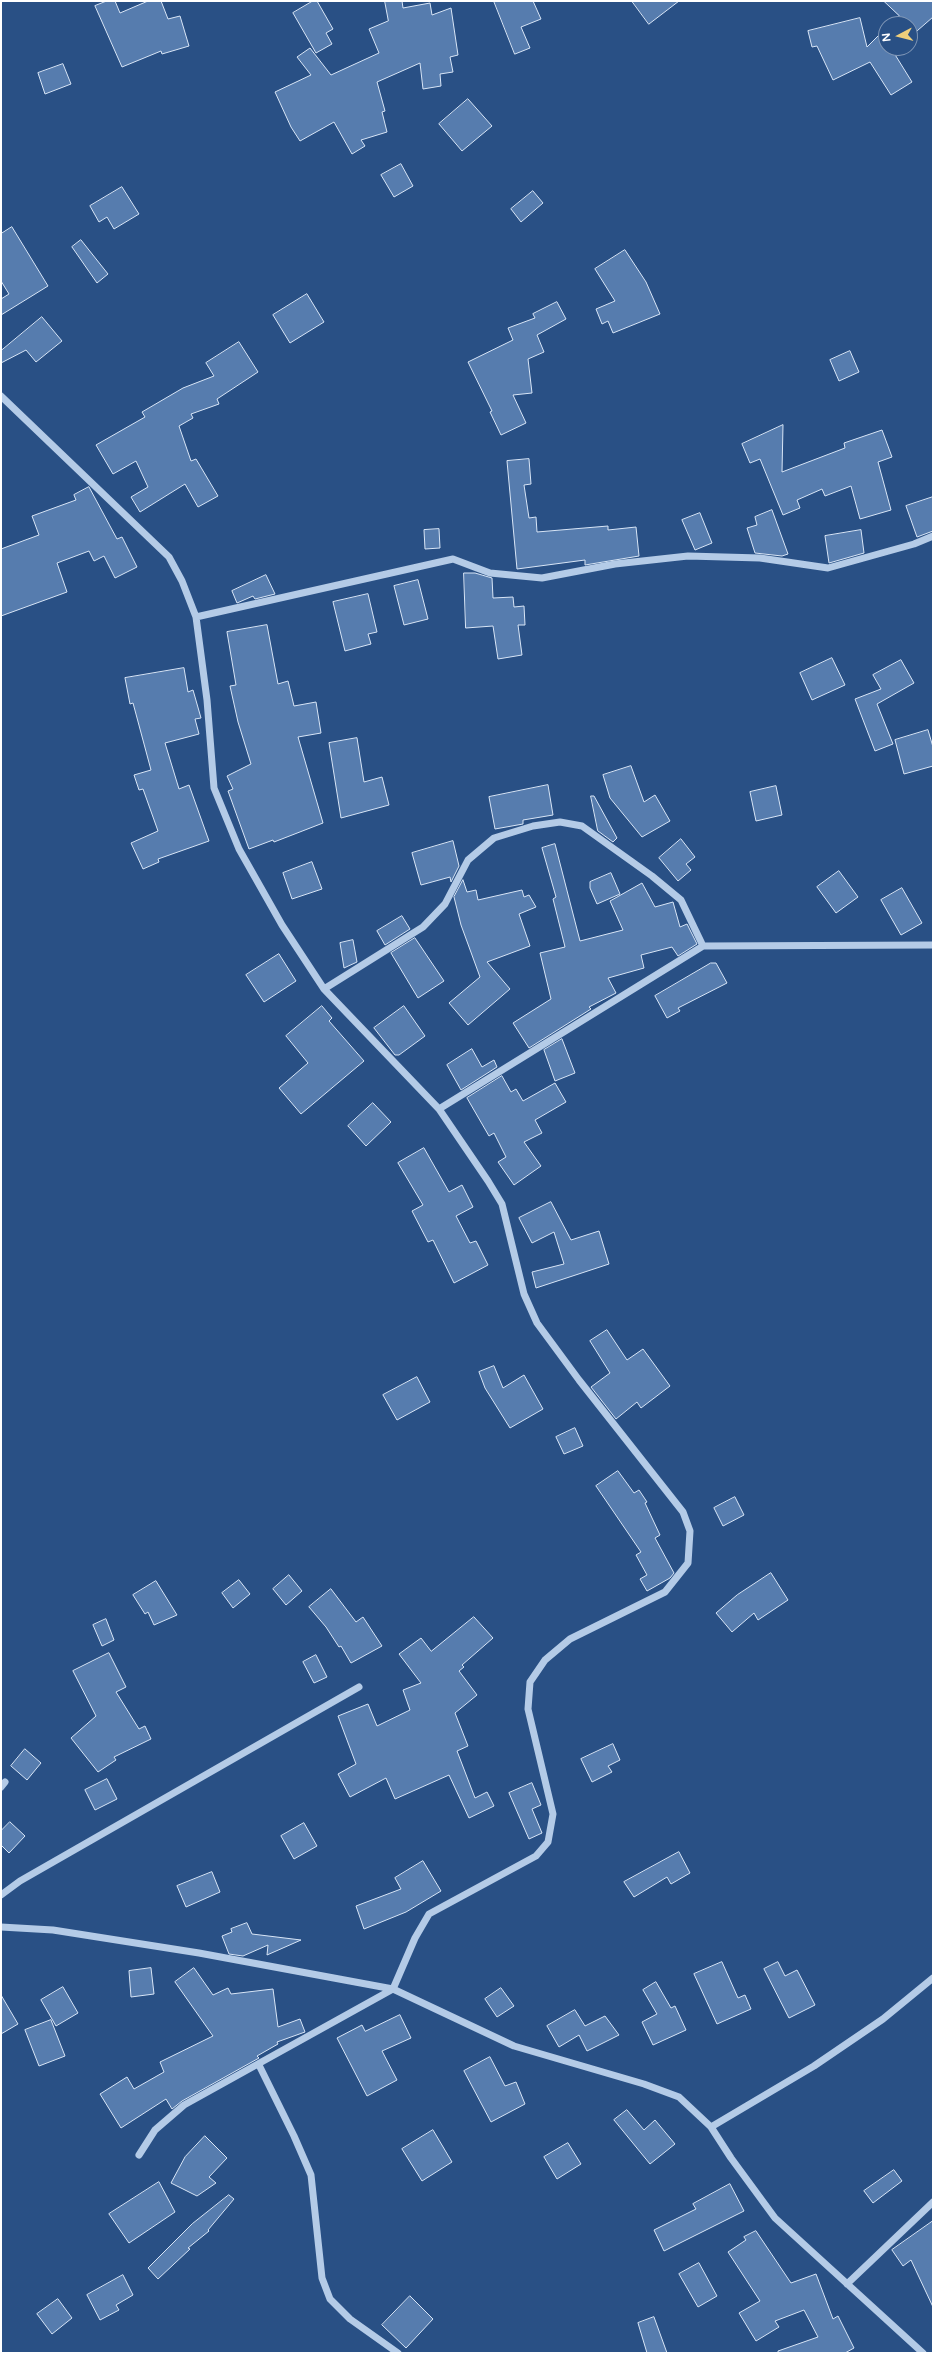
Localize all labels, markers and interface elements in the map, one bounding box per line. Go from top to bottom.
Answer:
north arrow [878,16,918,56]
text: N [880,32,894,43]

